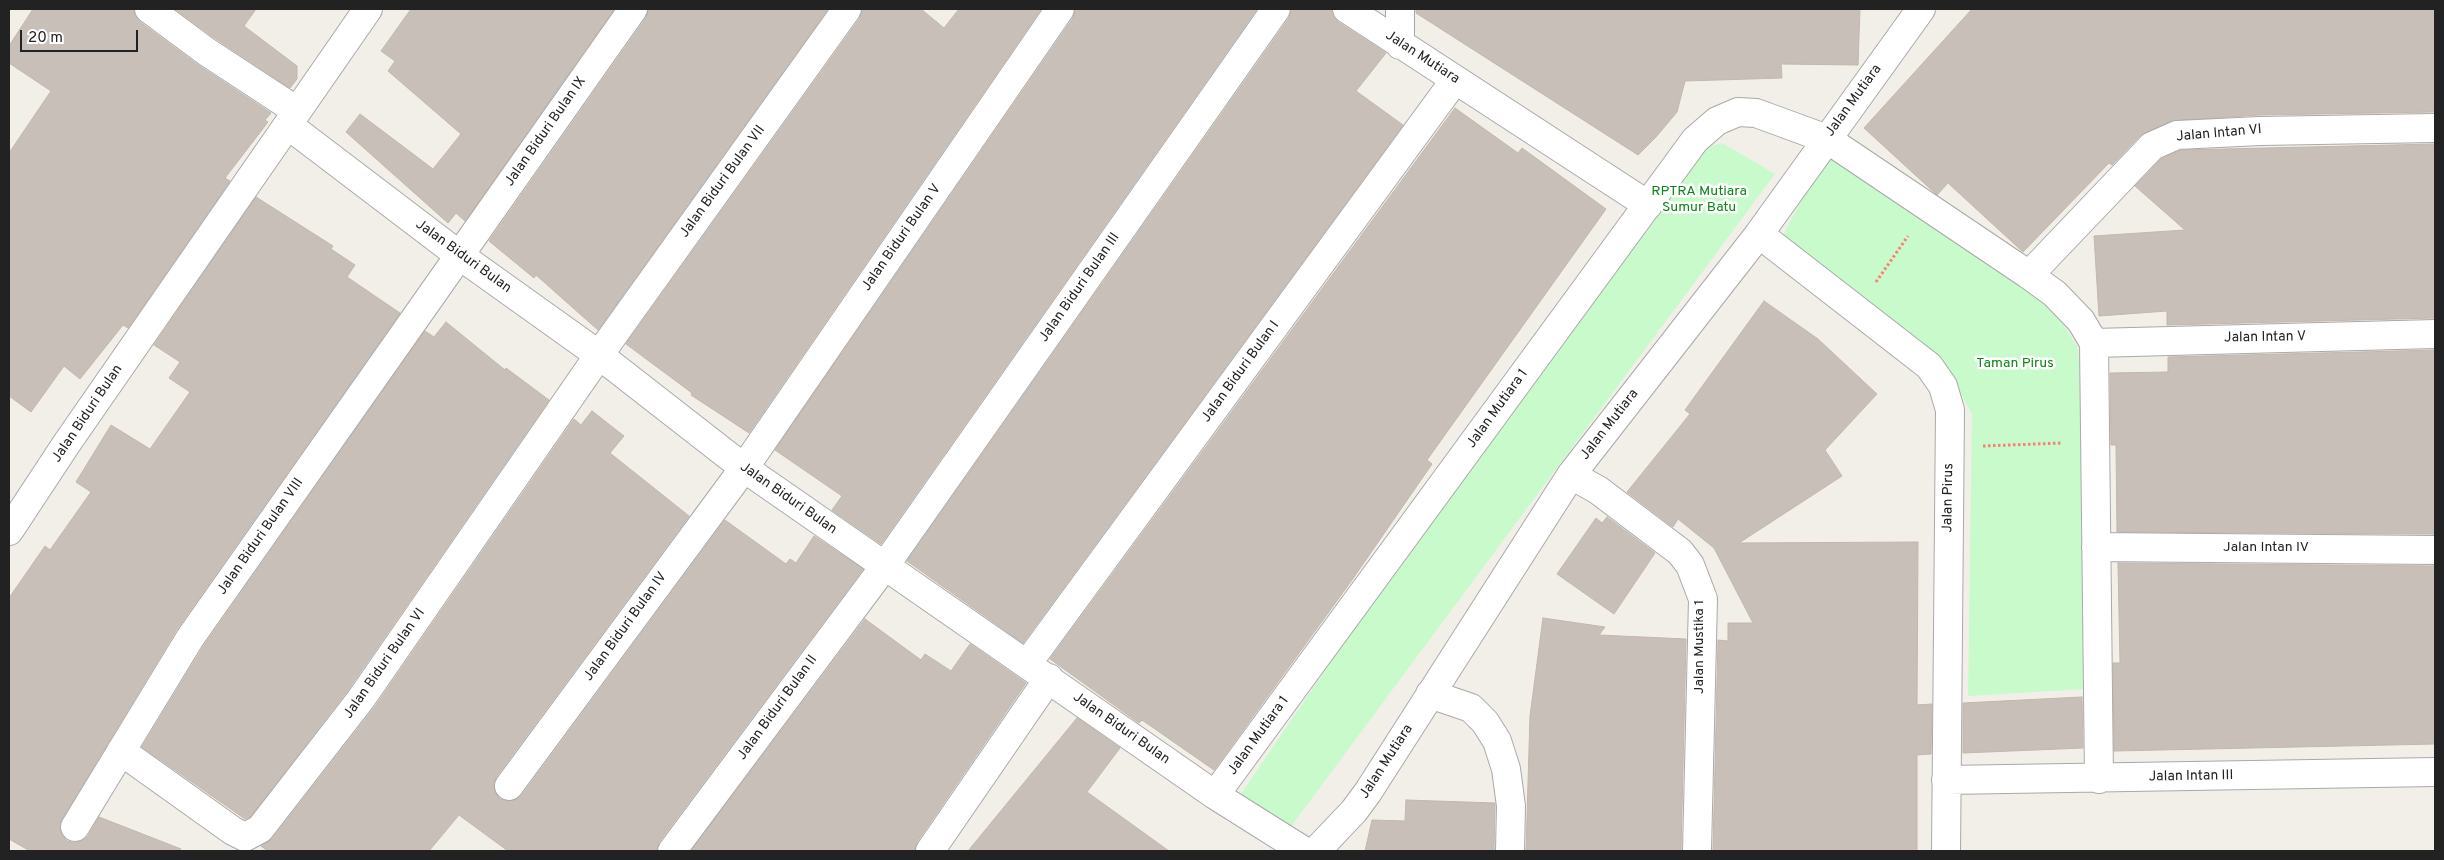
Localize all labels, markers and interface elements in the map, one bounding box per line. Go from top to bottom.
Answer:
scale bar [22,20,140,52]
street label: Jalan Mutiara [1382,28,1462,88]
text: 20 m [28,29,63,48]
street label: Jalan Mutiara [1822,62,1886,140]
street label: Jalan Biduri Bulan IX [502,74,590,190]
street label: Jalan Intan VI [2175,122,2263,146]
street label: Jalan Biduri Bulan VII [677,123,769,241]
street label: Jalan Biduri Bulan V [859,181,945,295]
park label: RPTRA Mutiara Sumur Batu [1651,184,1747,216]
street label: Jalan Biduri Bulan [412,217,514,297]
street label: Jalan Biduri Bulan III [1036,230,1124,346]
street label: Jalan Biduri Bulan I [1198,318,1284,426]
street label: Jalan Intan V [2224,329,2306,347]
park label: Taman Pirus [1976,356,2054,372]
street label: Jalan Biduri Bulan [49,362,127,466]
street label: Jalan Mutiara 1 [1464,366,1532,452]
street label: Jalan Mutiara [1577,386,1643,464]
street label: Jalan Biduri Bulan [736,459,840,539]
street label: Jalan Pirus [1940,463,1958,533]
street label: Jalan Biduri Bulan VIII [214,475,308,599]
street label: Jalan Intan IV [2223,540,2309,556]
street label: Jalan Biduri Bulan IV [581,569,671,685]
street label: Jalan Mustika 1 [1692,600,1708,694]
street label: Jalan Biduri Bulan VI [341,606,429,722]
street label: Jalan Biduri Bulan II [734,652,822,764]
street label: Jalan Biduri Bulan [1069,689,1173,769]
street label: Jalan Mutiara 1 [1225,693,1293,779]
street label: Jalan Mutiara [1357,722,1417,802]
street label: Jalan Intan III [2149,768,2233,786]

